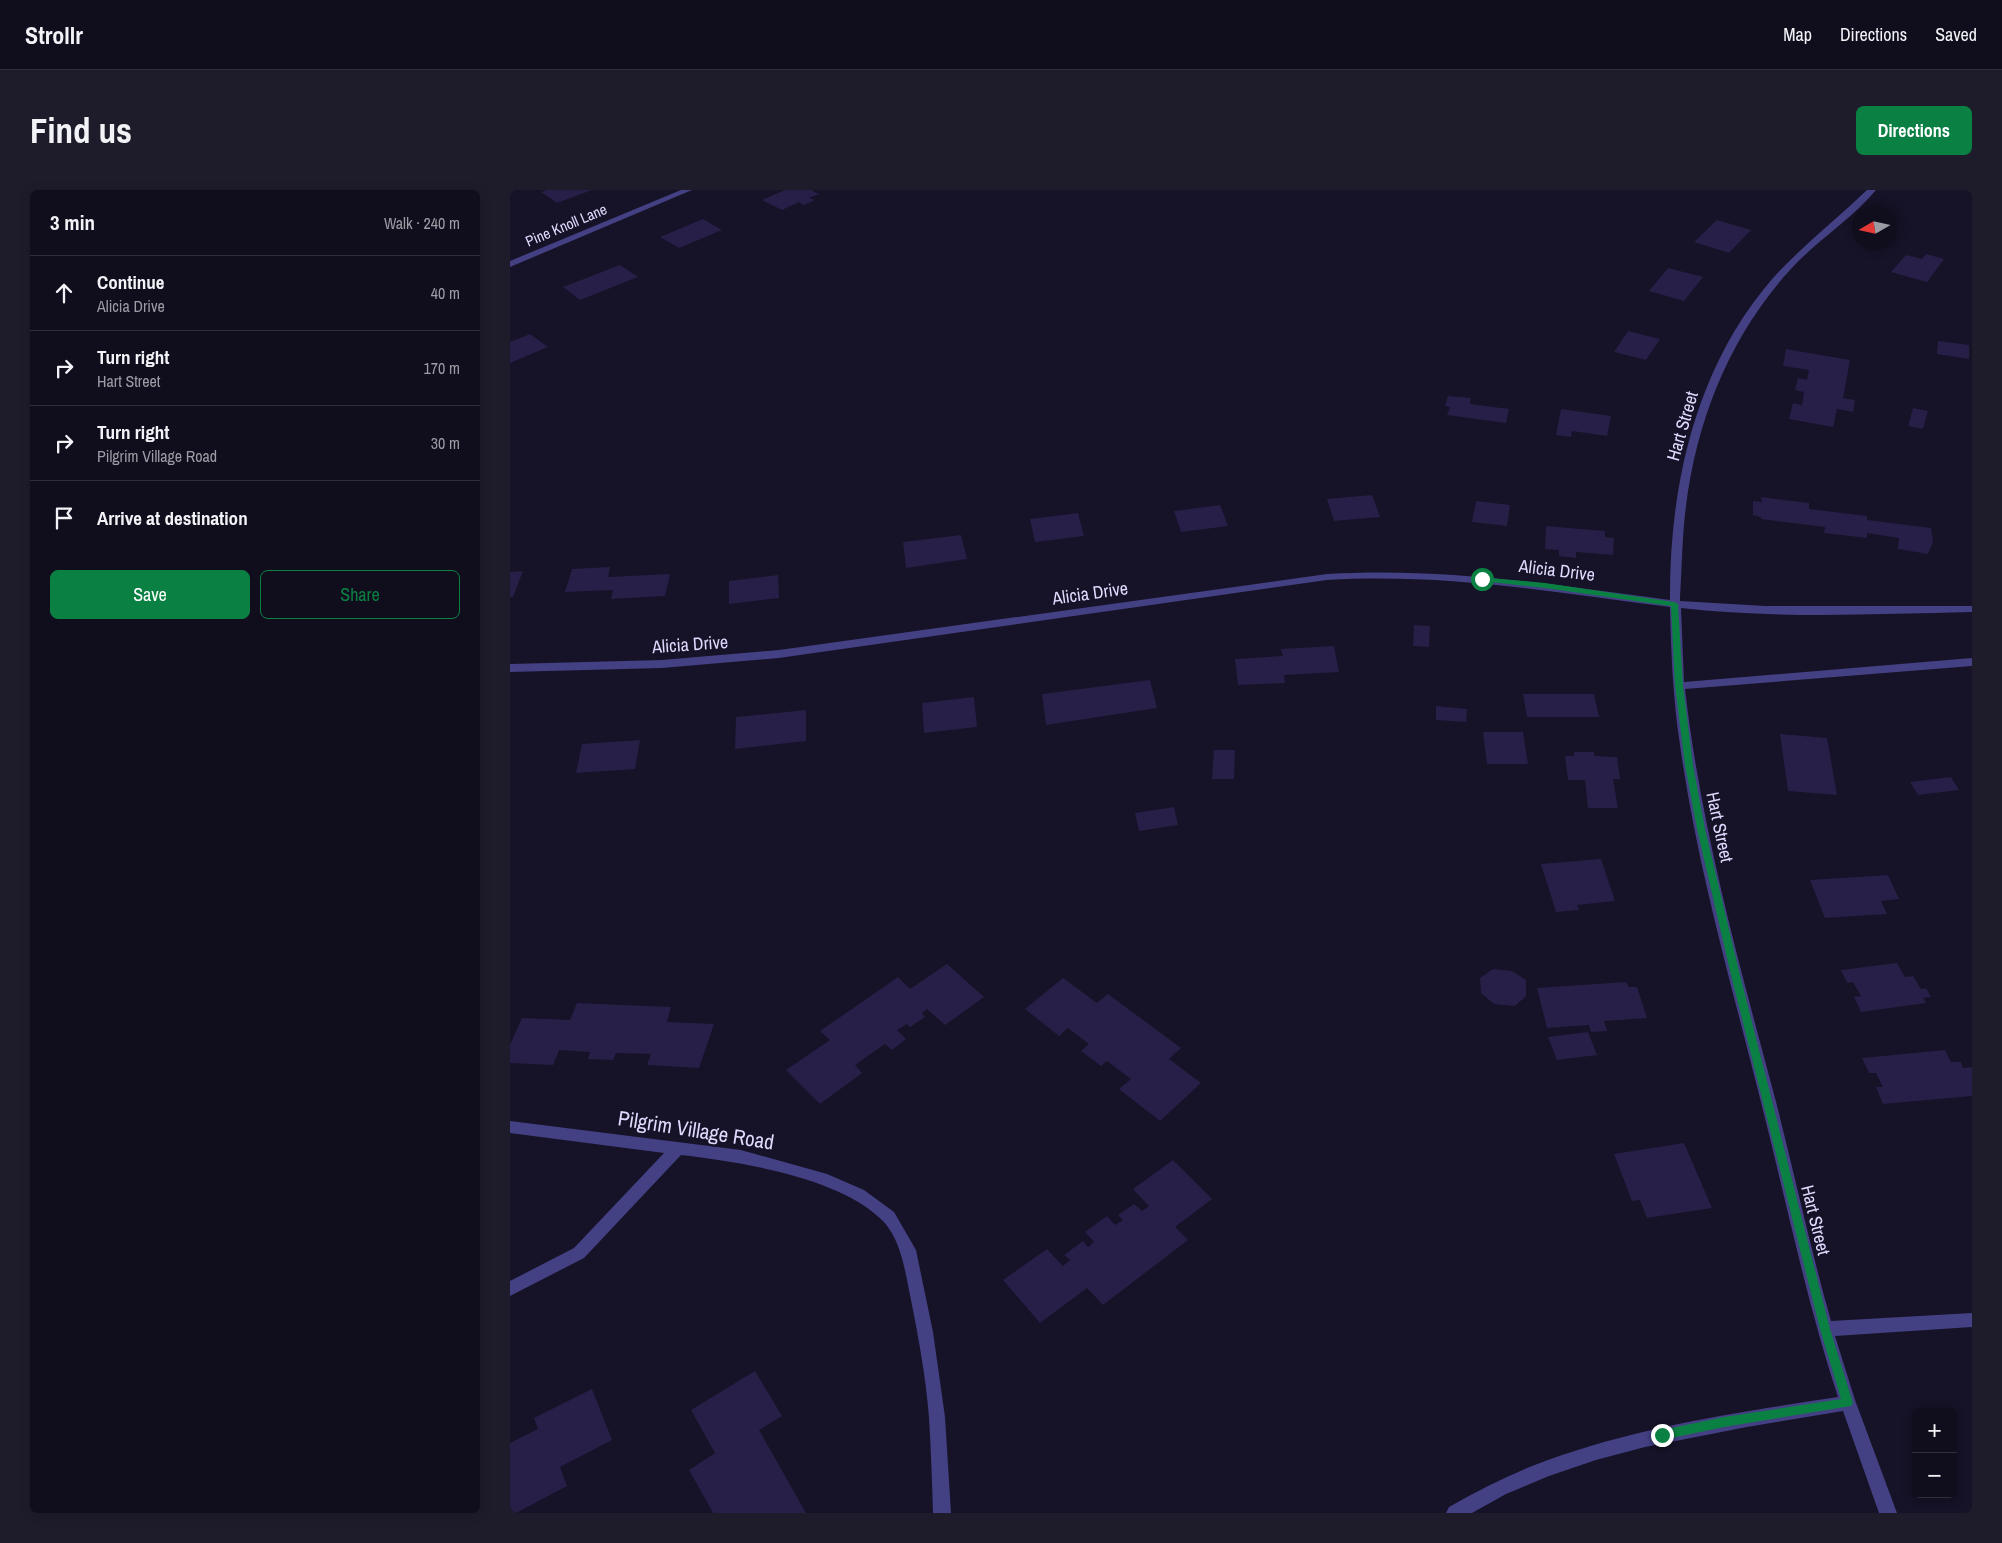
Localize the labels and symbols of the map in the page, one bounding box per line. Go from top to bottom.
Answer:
street label: Pine Knoll Lane [522,198,610,252]
north arrow [1852,205,1897,250]
street label: Hart Street [1660,388,1704,464]
street label: Alicia Drive [1517,553,1596,587]
route start [1471,568,1494,591]
street label: Alicia Drive [1049,575,1130,611]
street label: Alicia Drive [650,629,729,659]
street label: Hart Street [1700,789,1740,865]
street label: Pilgrim Village Road [616,1103,776,1157]
street label: Hart Street [1795,1182,1837,1258]
route end [1651,1424,1674,1447]

